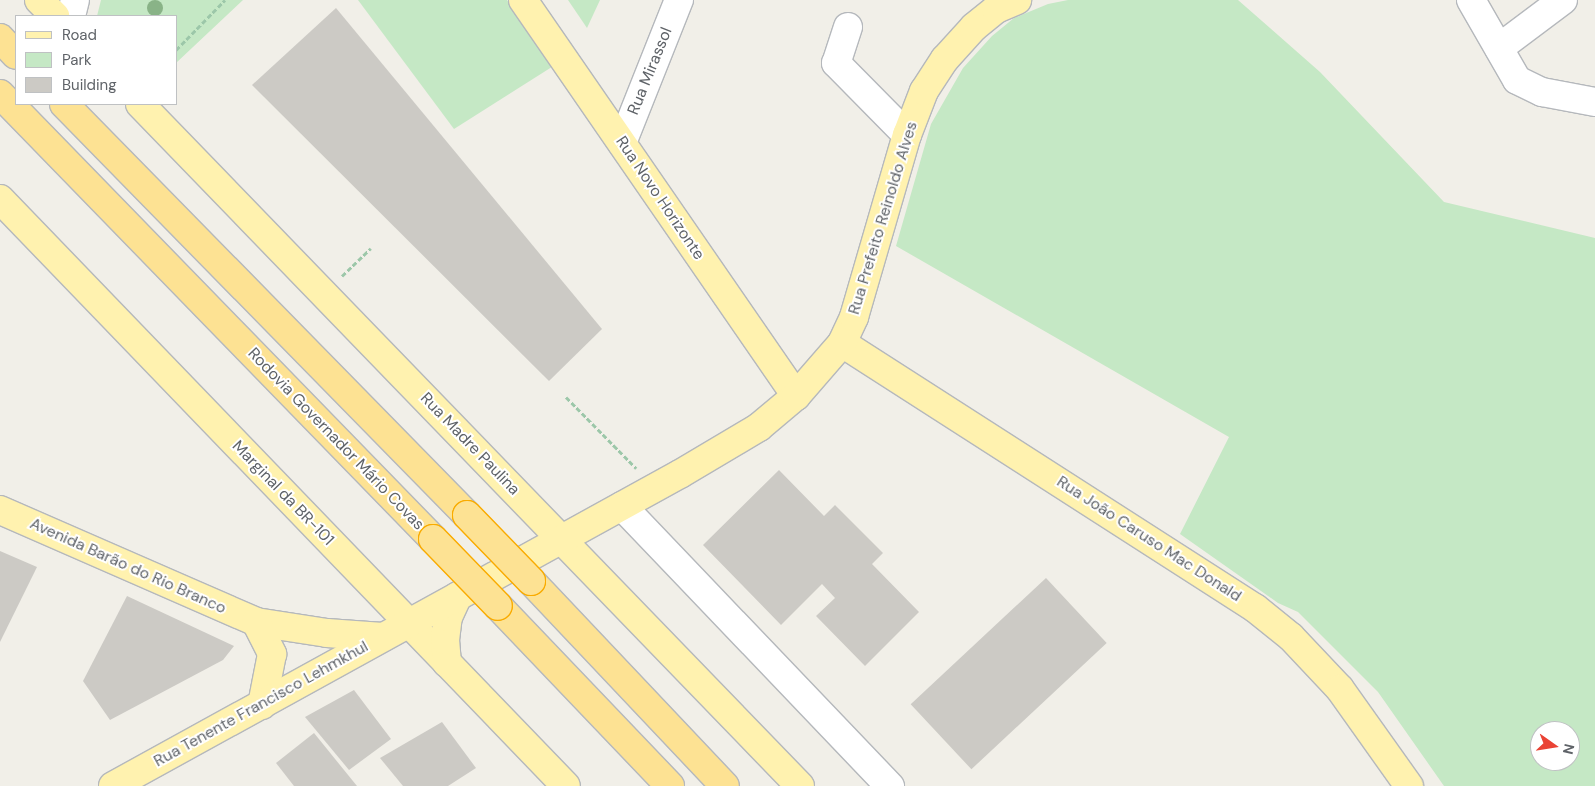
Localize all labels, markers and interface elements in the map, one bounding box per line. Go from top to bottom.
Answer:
legend [15,15,178,105]
street label: Rua Mirassol [624,24,676,118]
text: Road [62,25,97,45]
text: Park [62,50,92,70]
text: Building [62,75,117,95]
street label: Rua Prefeito Reinoldo Alves [844,119,922,317]
street label: Rua Novo Horizonte [612,133,708,263]
street label: Rodovia Governador Mário Covas [244,344,428,534]
street label: Rua Madre Paulina [416,389,524,499]
street label: Marginal da BR-101 [228,437,338,549]
street label: Rua João Caruso Mac Donald [1053,472,1245,606]
street label: Avenida Barão do Rio Branco [27,514,229,618]
street label: Rua Tenente Francisco Lehmkhul [151,637,371,771]
north arrow [1530,721,1580,771]
text: N [1559,742,1579,756]

